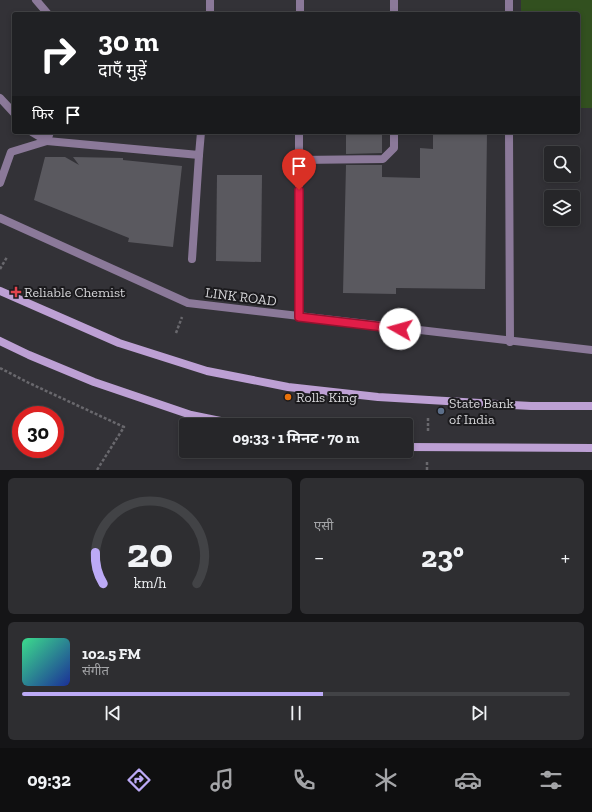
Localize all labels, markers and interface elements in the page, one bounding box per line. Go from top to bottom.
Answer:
text: 30 m [98,25,159,58]
icon: right [32,28,84,80]
text: दाएँ मुड़ें [98,59,147,81]
icon: arrive [62,104,84,126]
text: फिर [32,105,54,123]
map controls [544,146,580,226]
button: search [544,146,580,182]
pin [282,149,316,190]
icon: arrive [288,155,310,177]
button: layers [544,190,580,226]
place label: Reliable Chemist [24,284,126,301]
street label: LINK ROAD [204,284,278,310]
marker: Reliable Chemist [11,287,21,297]
position arrow [379,308,421,350]
place label: Rolls King [296,389,357,406]
marker: Rolls King [283,392,293,402]
place label: State Bank of India [449,395,515,428]
speed limit sign: 30 [12,406,64,458]
marker: State Bank of India [436,406,446,416]
text: 09:33 · 1 मिनट · 70 m [233,429,359,447]
text: एसी [314,518,333,533]
text: 20 [127,528,173,578]
text: 23° [421,539,464,575]
text: − [314,544,324,571]
text: + [561,544,570,571]
text: km/h [134,575,166,592]
text: 102.5 FM [82,645,141,663]
text: संगीत [82,663,109,678]
icon: previous [102,702,124,724]
icon: pause [285,702,307,724]
icon: next [468,702,490,724]
icon: directions [125,766,153,794]
icon: music [208,766,236,794]
icon: phone [290,766,318,794]
icon: climate [372,766,400,794]
icon: car [454,766,482,794]
icon: filters [537,766,565,794]
text: 09:32 [27,769,71,791]

